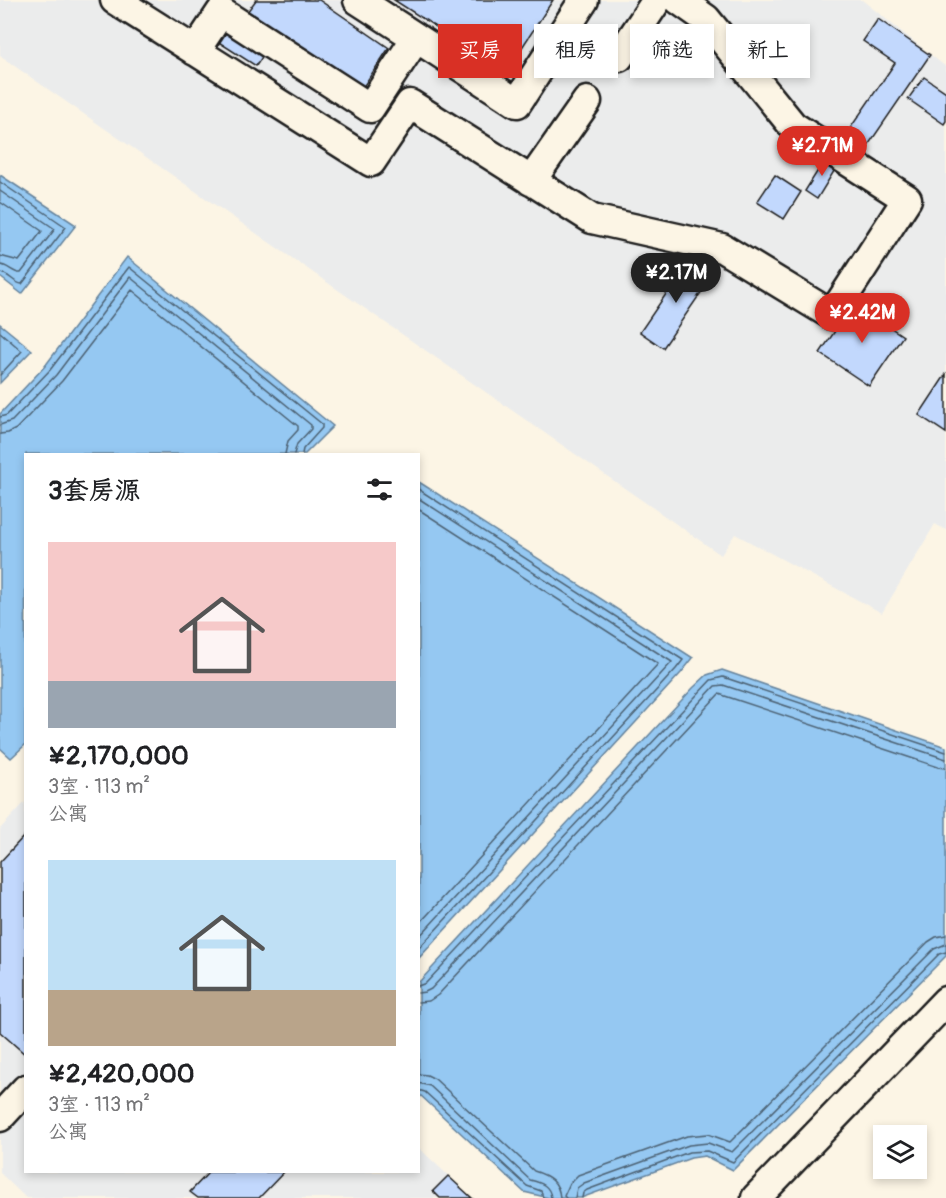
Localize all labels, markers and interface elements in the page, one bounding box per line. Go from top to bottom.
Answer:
chip: 买房 [438,24,522,78]
chip: 租房 [534,24,618,78]
chip: 筛选 [630,24,714,78]
chip: 新上 [726,24,810,78]
pin: ¥2.71M [773,126,871,177]
text: ¥2.71M [791,133,853,158]
pin: ¥2.17M [627,253,725,304]
text: ¥2.17M [645,260,707,285]
pin: ¥2.42M [813,293,911,344]
text: ¥2.42M [829,300,895,325]
icon: filters [363,473,396,506]
text: 3套房源 [48,475,141,507]
icon: home [168,581,276,689]
text: ¥2,170,000 [48,740,189,772]
text: 3室 · 113 m² [48,774,150,799]
text: 公寓 [48,801,88,826]
icon: home [168,899,276,1007]
text: ¥2,420,000 [48,1058,194,1090]
text: 3室 · 113 m² [48,1092,150,1117]
text: 公寓 [48,1119,88,1144]
map controls [873,1125,927,1179]
button: layers [873,1125,927,1179]

